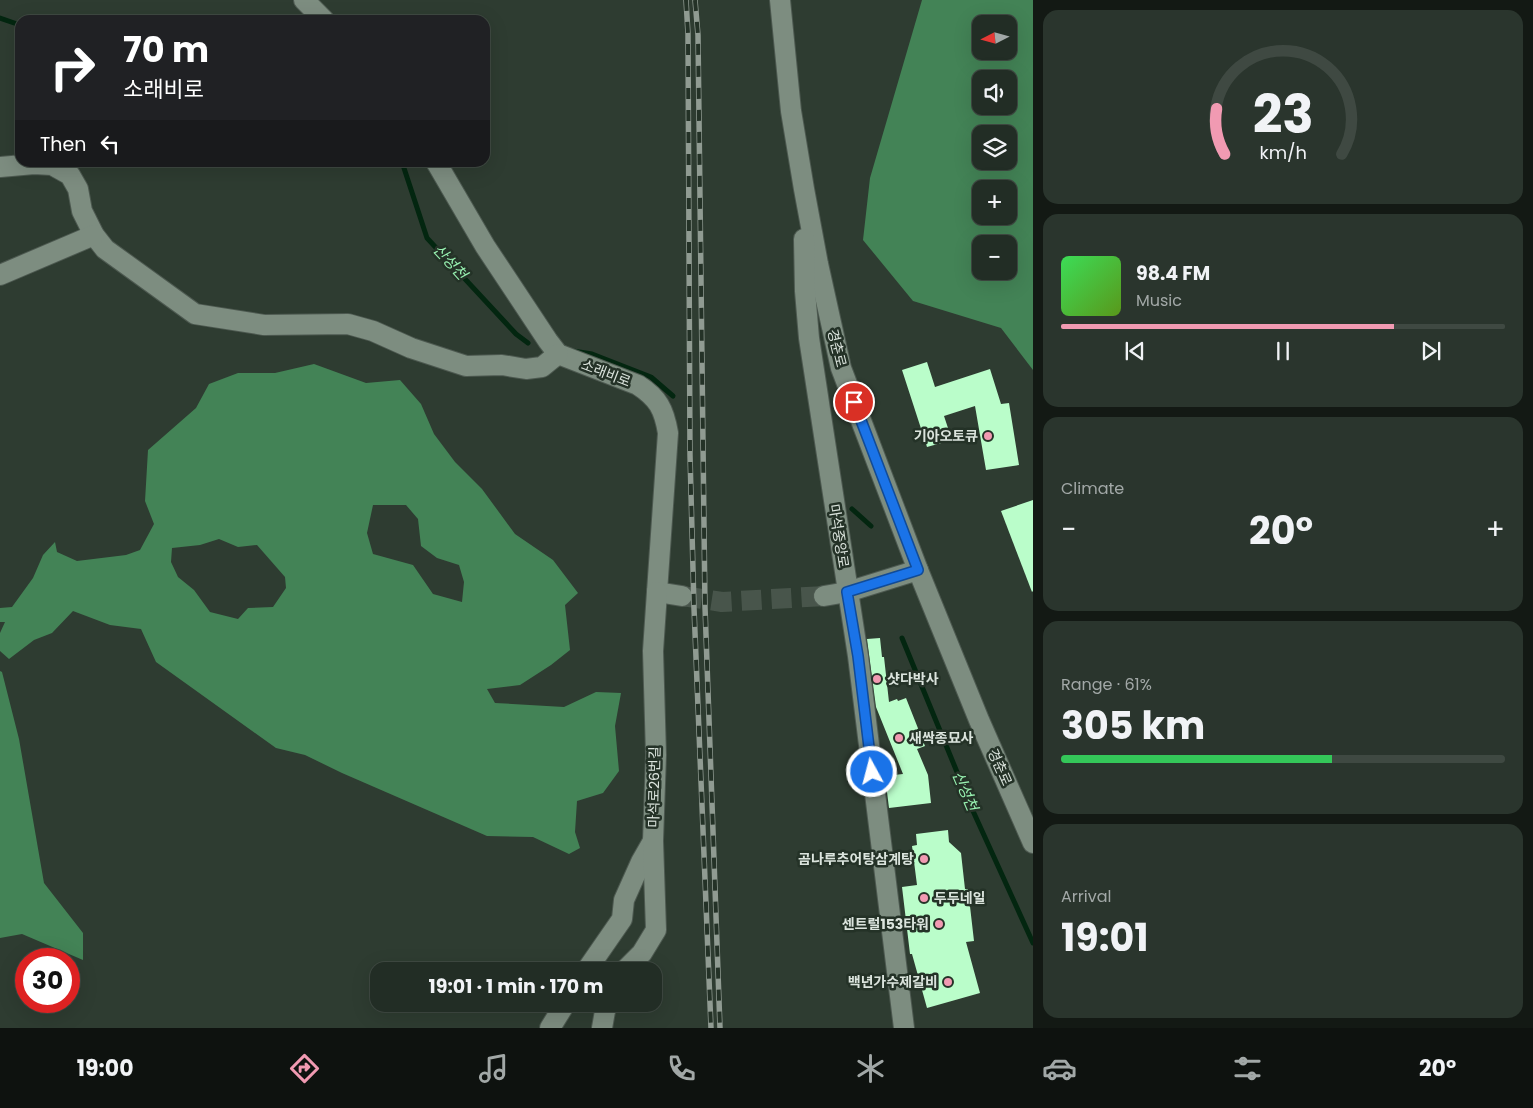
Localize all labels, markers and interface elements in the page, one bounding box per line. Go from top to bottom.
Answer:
north arrow [972,15,1018,60]
map controls [972,15,1017,280]
text: 70 m [123,25,209,74]
icon: right [40,35,105,100]
button: sound [972,70,1017,115]
text: 소래비로 [123,74,204,105]
text: 23 [1252,78,1314,151]
button: layers [972,125,1017,170]
icon: left [96,130,124,158]
text: Then [40,131,86,158]
text: km/h [1259,140,1307,165]
button: + [972,180,1017,225]
button: − [972,235,1017,280]
water label: 산성천 [429,239,474,286]
text: 98.4 FM [1136,260,1210,287]
text: Music [1136,289,1182,312]
street label: 경춘로 [823,327,851,369]
icon: previous [1121,337,1149,365]
icon: pause [1269,337,1297,365]
icon: next [1417,337,1445,365]
street label: 소래비로 [578,354,634,392]
pin [833,381,875,423]
icon: arrive [840,388,868,416]
place label: 기아오토큐 [914,426,978,446]
marker: 기아오토큐 [982,430,994,442]
text: Climate [1061,477,1124,500]
street label: 마석중앙로 [824,503,854,569]
text: 20° [1249,504,1313,557]
text: − [1061,510,1076,549]
text: + [1486,510,1505,549]
place label: 샷다박사 [887,669,939,689]
marker: 샷다박사 [871,673,883,685]
text: Range · 61% [1061,673,1152,696]
text: 305 km [1061,699,1205,752]
place label: 새싹종묘사 [909,728,974,748]
marker: 새싹종묘사 [893,732,905,744]
position arrow [845,745,897,797]
street label: 경춘로 [983,745,1017,789]
street label: 마석로26번길 [643,746,665,828]
water label: 산성천 [948,768,984,816]
place label: 곰나루추어탕삼계탕 [798,849,914,869]
marker: 곰나루추어탕삼계탕 [918,853,930,865]
text: Arrival [1061,885,1111,908]
place label: 두두네일 [934,888,986,908]
marker: 두두네일 [918,892,930,904]
text: 19:01 [1061,911,1149,964]
place label: 센트럴153타워 [842,914,929,934]
marker: 센트럴153타워 [933,918,945,930]
speed limit sign: 30 [15,948,80,1013]
place label: 백년가수제갈비 [848,972,938,992]
text: 19:01 · 1 min · 170 m [429,973,603,1000]
marker: 백년가수제갈비 [942,976,954,988]
icon: directions [287,1051,322,1086]
icon: music [476,1051,511,1086]
icon: phone [664,1051,699,1086]
icon: climate [853,1051,888,1086]
icon: car [1042,1051,1077,1086]
icon: filters [1230,1051,1265,1086]
text: 19:00 [77,1053,134,1084]
text: 20° [1419,1053,1456,1084]

